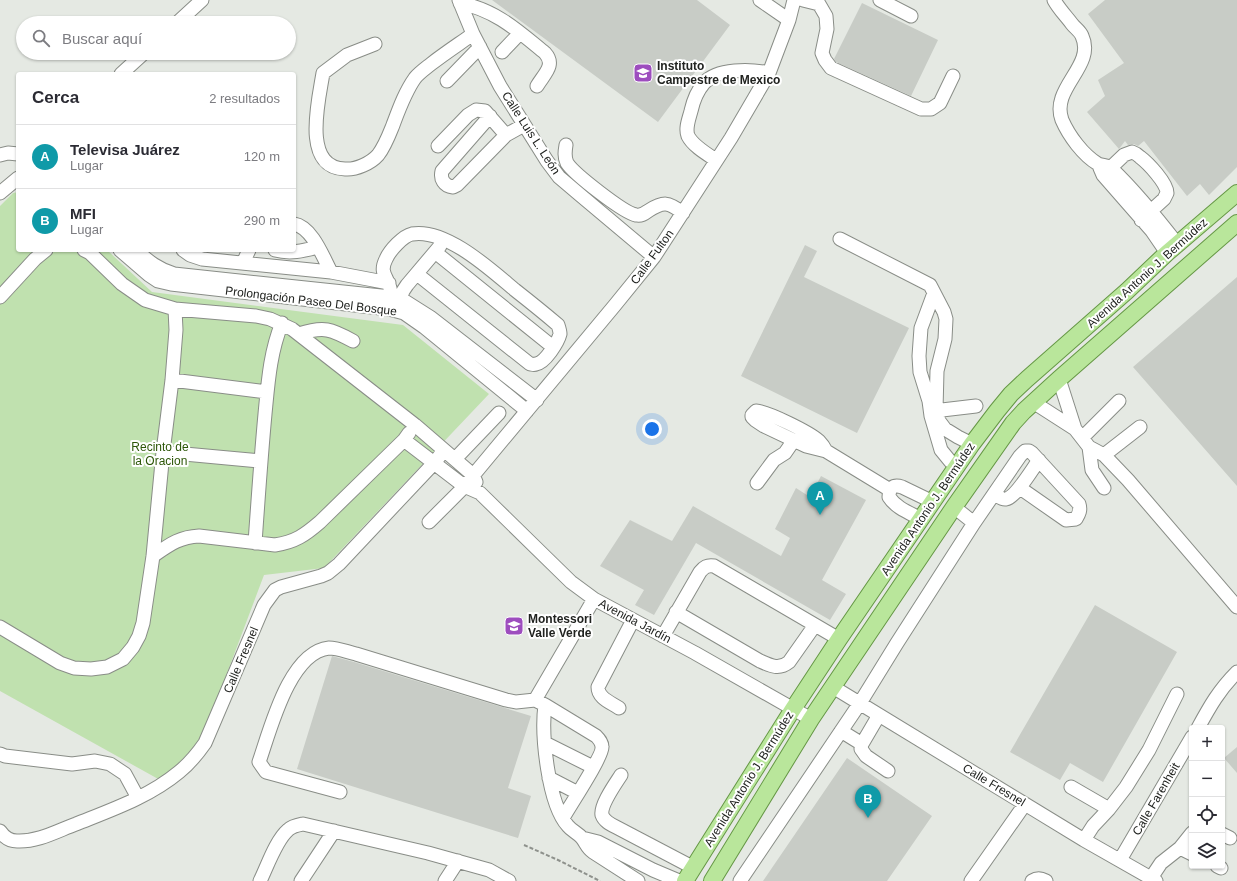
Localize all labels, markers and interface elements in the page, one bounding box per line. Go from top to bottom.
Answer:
search box [16,16,296,60]
icon: search [30,27,52,49]
text: Buscar aquí [62,30,142,47]
place label: Instituto Campestre de Mexico [657,59,780,87]
school or university icon: Instituto Campestre de Mexico [632,62,654,84]
text: Cerca [32,88,79,107]
street label: Calle Luis L. León [499,89,563,177]
text: 2 resultados [209,91,280,106]
text: Televisa Juárez [70,141,180,158]
text: A [40,149,50,164]
text: 120 m [244,149,280,164]
text: Lugar [70,158,103,173]
text: MFI [70,205,96,222]
text: B [40,213,50,228]
text: 290 m [244,213,280,228]
street label: Avenida Antonio J. Bermúdez [1084,215,1210,331]
text: Lugar [70,222,103,237]
street label: Calle Fulton [628,227,676,287]
street label: Prolongación Paseo Del Bosque [224,284,398,319]
your location [642,419,662,439]
park label: Recinto de la Oracion [131,440,189,468]
street label: Avenida Antonio J. Bermúdez [878,440,978,578]
pin: A [807,482,833,515]
street label: Avenida Jardín [596,596,674,646]
place label: Montessori Valle Verde [528,612,592,640]
school or university icon: Montessori Valle Verde [503,615,525,637]
street label: Calle Fresnel [221,625,261,695]
street label: Avenida Antonio J. Bermúdez [701,709,797,849]
map controls [1189,725,1225,869]
button: + [1189,725,1225,761]
street label: Calle Farenheit [1130,760,1183,838]
street label: Calle Fresnel [960,761,1028,809]
button: − [1189,761,1225,797]
pin: B [855,785,881,818]
button: locate [1189,797,1225,833]
button: layers [1189,833,1225,869]

